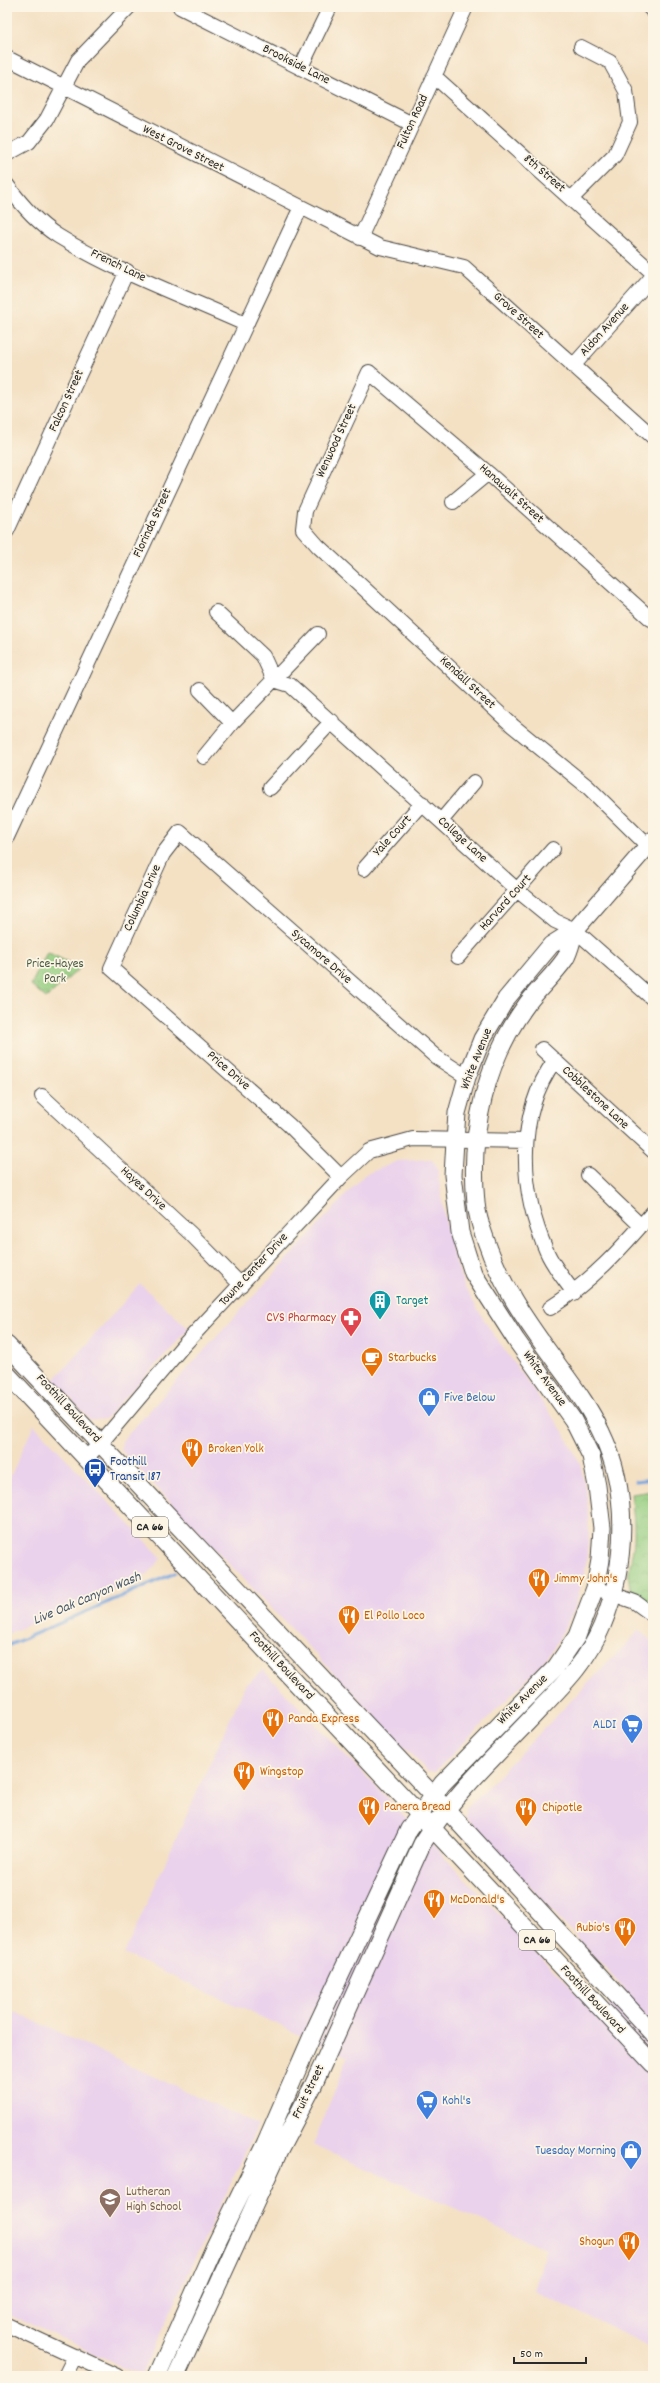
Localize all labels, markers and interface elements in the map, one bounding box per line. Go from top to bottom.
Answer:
street label: Brookside Lane [259,40,333,90]
street label: Fulton Road [392,92,434,152]
street label: West Grove Street [139,120,227,178]
street label: 8th Street [519,150,569,198]
street label: French Lane [87,244,149,288]
street label: Grove Street [488,288,548,344]
street label: Aldon Avenue [576,299,635,361]
street label: Falcon Street [44,367,90,435]
street label: Wenwood Street [312,401,363,481]
street label: Hanawalt Street [474,460,548,529]
street label: Florinda Street [129,485,177,561]
street label: Kendall Street [435,652,499,714]
street label: Yale Court [369,811,417,861]
street label: College Lane [433,812,491,868]
street label: Columbia Drive [119,861,167,935]
street label: Harvard Court [475,870,537,936]
street label: Sycamore Drive [286,925,356,989]
park label: Price-Hayes Park [26,955,84,989]
street label: White Avenue [456,1025,498,1093]
street label: Price Drive [202,1047,254,1095]
street label: Cobblestone Lane [557,1062,633,1135]
street label: Hayes Drive [116,1163,171,1216]
street label: Towne Center Drive [215,1229,293,1311]
building icon: Target [367,1288,393,1321]
place label: Target [396,1292,429,1311]
pharmacy icon: CVS Pharmacy [338,1305,364,1338]
place label: CVS Pharmacy [266,1309,337,1328]
cafe icon: Starbucks [359,1345,385,1378]
street label: White Avenue [517,1347,571,1411]
place label: Starbucks [388,1349,437,1368]
street label: Foothill Boulevard [31,1370,105,1448]
shop icon: Five Below [416,1385,442,1418]
place label: Five Below [444,1389,495,1408]
restaurant icon: Broken Yolk [179,1436,205,1469]
place label: Broken Yolk [208,1440,264,1459]
place label: Foothill Transit 187 [110,1453,161,1487]
bus stop icon: Foothill Transit 187 [82,1456,108,1489]
road number: CA 66 [132,1517,168,1537]
restaurant icon: Jimmy John's [526,1566,552,1599]
water label: Live Oak Canyon Wash [30,1567,145,1631]
place label: Jimmy John's [554,1570,618,1589]
restaurant icon: El Pollo Loco [336,1603,362,1636]
place label: El Pollo Loco [364,1607,425,1626]
street label: Foothill Boulevard [244,1627,318,1705]
street label: White Avenue [493,1670,553,1730]
restaurant icon: Panda Express [260,1706,286,1739]
place label: Panda Express [288,1710,359,1729]
supermarket icon: ALDI [619,1712,645,1745]
place label: ALDI [593,1716,616,1735]
restaurant icon: Wingstop [231,1759,257,1792]
place label: Wingstop [260,1763,304,1782]
restaurant icon: Panera Bread [356,1794,382,1827]
restaurant icon: Chipotle [513,1795,539,1828]
place label: Panera Bread [384,1798,451,1817]
place label: Chipotle [542,1799,582,1818]
restaurant icon: McDonald's [421,1887,447,1920]
place label: McDonald's [450,1891,505,1910]
restaurant icon: Rubio's [612,1915,638,1948]
place label: Rubio's [576,1919,610,1938]
road number: CA 66 [519,1930,555,1950]
street label: Foothill Boulevard [555,1961,629,2039]
street label: Fruit Street [288,2062,330,2122]
supermarket icon: Kohl's [414,2088,440,2121]
place label: Kohl's [442,2092,471,2111]
shop icon: Tuesday Morning [618,2138,644,2171]
place label: Tuesday Morning [535,2142,616,2161]
place label: Lutheran High School [126,2183,181,2217]
school or university icon: Lutheran High School [97,2186,123,2219]
restaurant icon: Shogun [616,2229,642,2262]
place label: Shogun [579,2233,614,2252]
scale bar [514,2339,586,2365]
text: 50 m [520,2346,543,2363]

